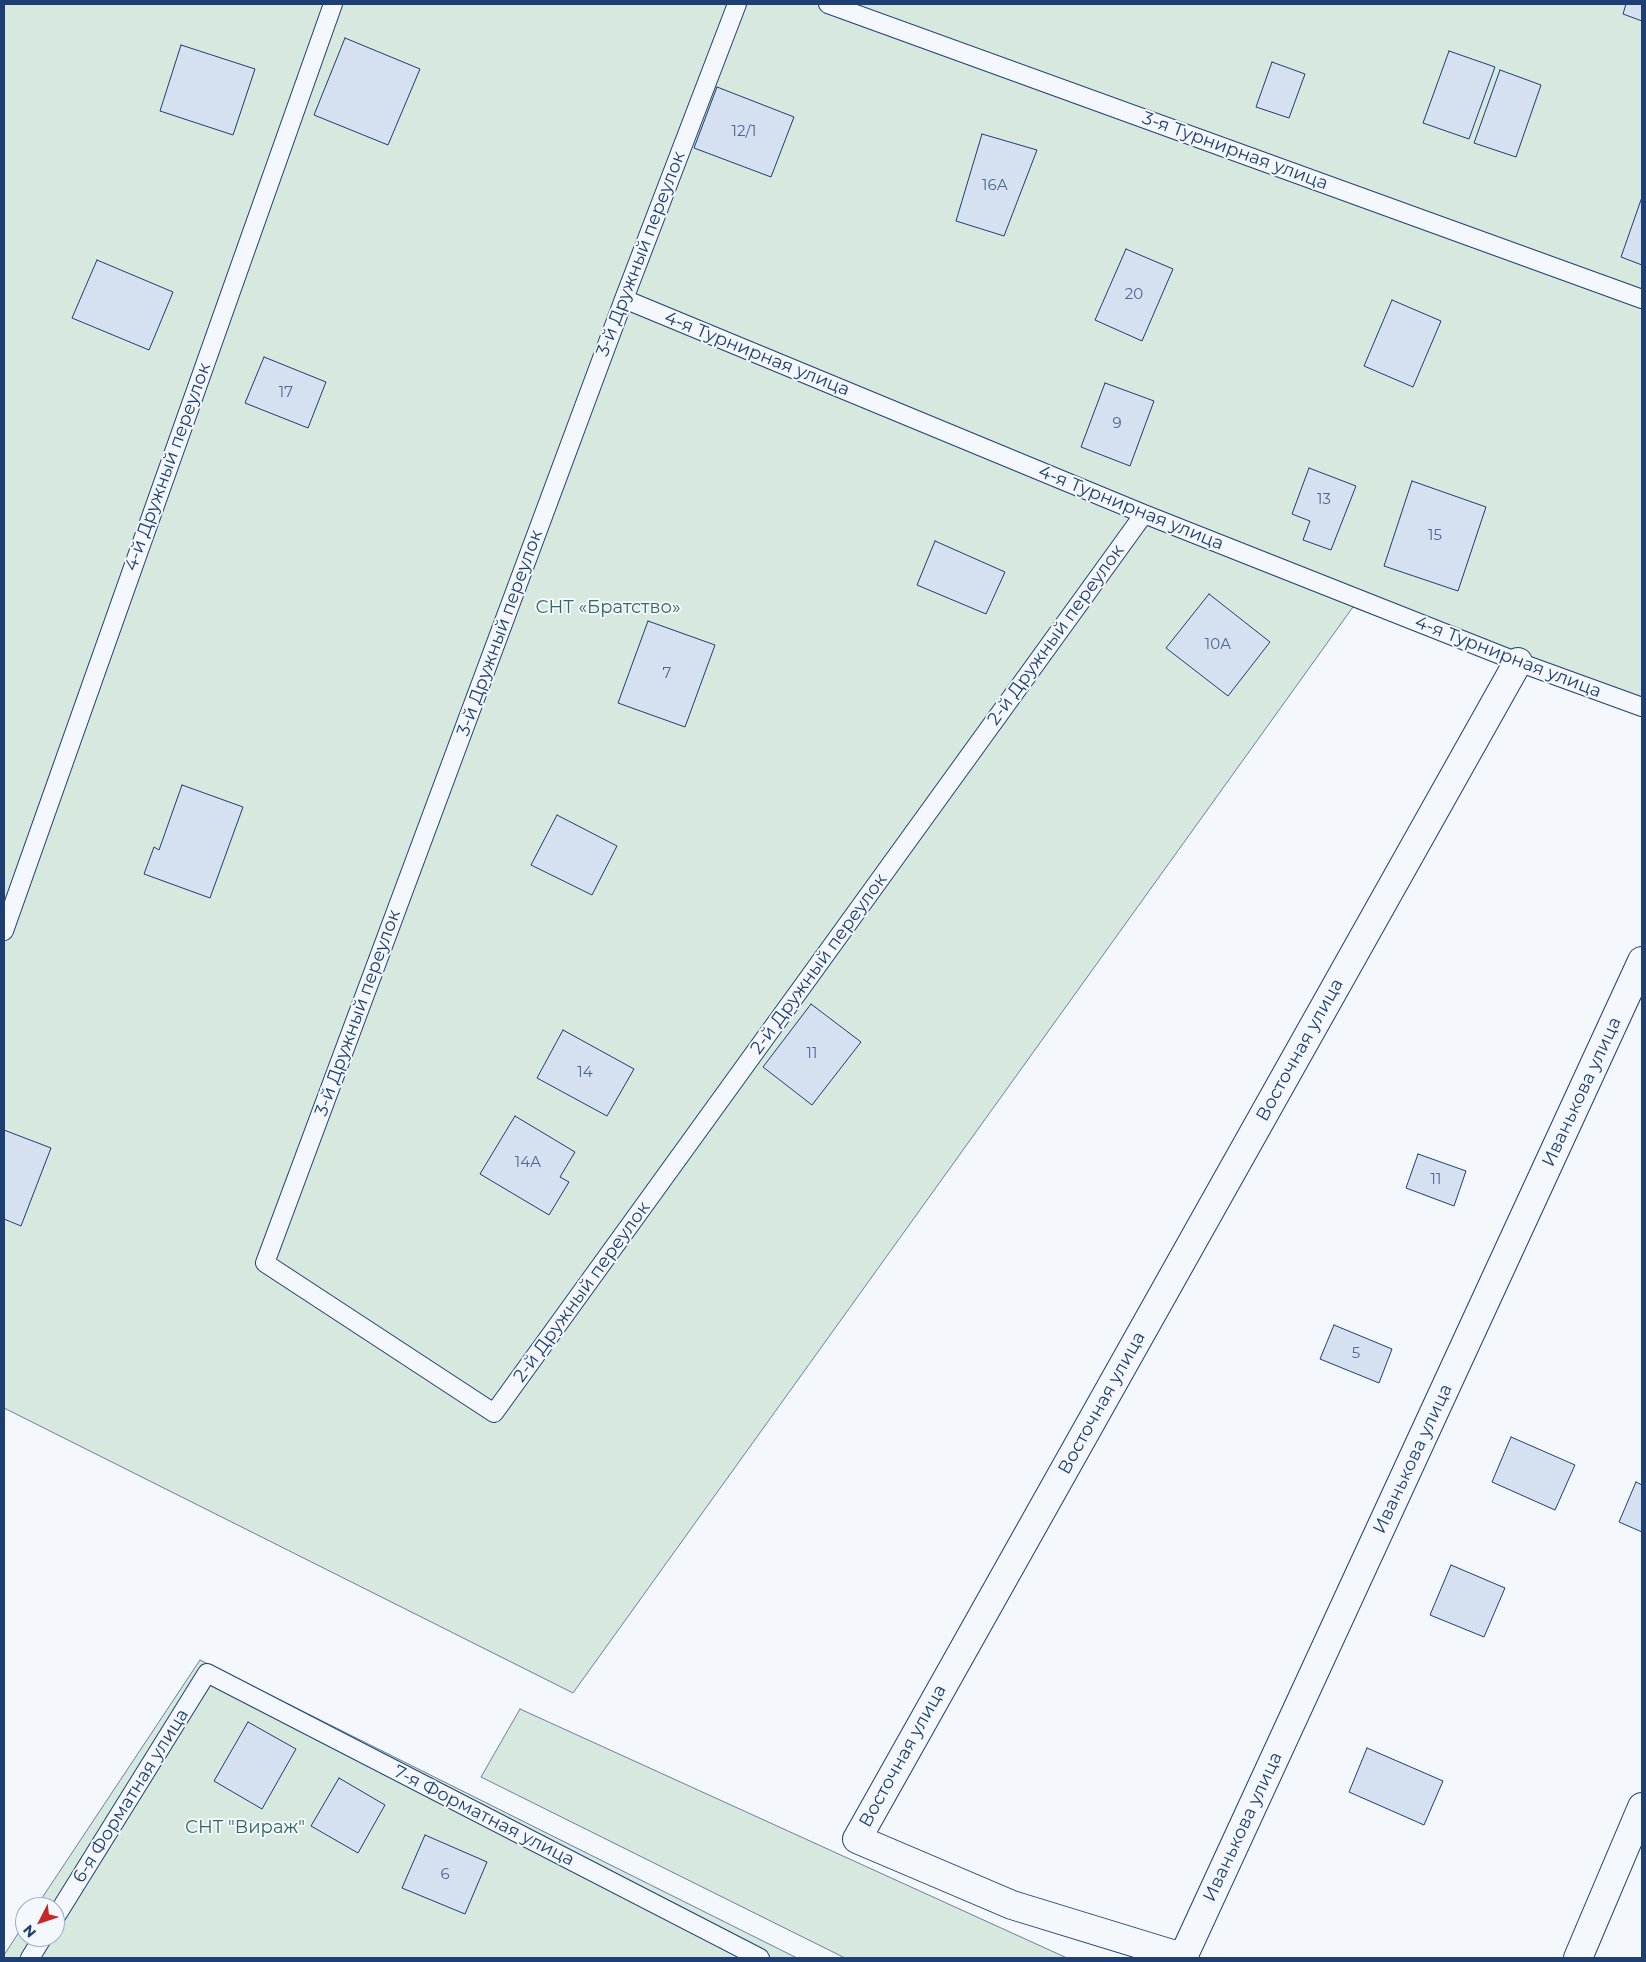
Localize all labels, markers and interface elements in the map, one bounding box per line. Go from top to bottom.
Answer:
street label: 3-я Турнирная улица [1139,107,1331,195]
house number: 12/1 [732,123,756,141]
street label: 3-й Дружный переулок [592,148,690,360]
house number: 16А [982,177,1008,195]
house number: 20 [1125,286,1143,304]
street label: 4-я Турнирная улица [661,307,853,401]
street label: 4-й Дружный переулок [120,360,216,574]
house number: 17 [279,384,293,402]
house number: 9 [1112,415,1122,433]
street label: 4-я Турнирная улица [1035,461,1227,555]
house number: 13 [1317,491,1331,509]
street label: 3-й Дружный переулок [453,527,547,739]
house number: 15 [1428,527,1442,545]
street label: 2-й Дружный переулок [983,541,1129,729]
park label: СНТ «Братство» [536,597,680,619]
street label: 4-я Турнирная улица [1412,611,1604,703]
house number: 10А [1205,636,1231,654]
house number: 7 [663,665,671,683]
street label: 2-й Дружный переулок [746,870,892,1058]
street label: 3-й Дружный переулок [311,907,405,1119]
street label: Восточная улица [1252,975,1348,1125]
street label: Иванькова улица [1538,1014,1626,1170]
house number: 11 [807,1045,817,1063]
house number: 14 [577,1064,593,1082]
house number: 14А [515,1154,541,1172]
house number: 11 [1431,1171,1441,1189]
street label: 2-й Дружный переулок [509,1198,655,1386]
street label: Восточная улица [1054,1328,1150,1478]
house number: 5 [1352,1345,1360,1363]
street label: Иванькова улица [1369,1381,1457,1537]
street label: Восточная улица [855,1681,951,1831]
street label: 6-я Форматная улица [69,1705,193,1887]
street label: Иванькова улица [1199,1749,1287,1905]
street label: 7-я Форматная улица [390,1761,578,1871]
park label: СНТ "Вираж" [185,1817,305,1839]
house number: 6 [440,1866,450,1884]
north arrow [15,1897,65,1947]
text: N [19,1921,40,1941]

